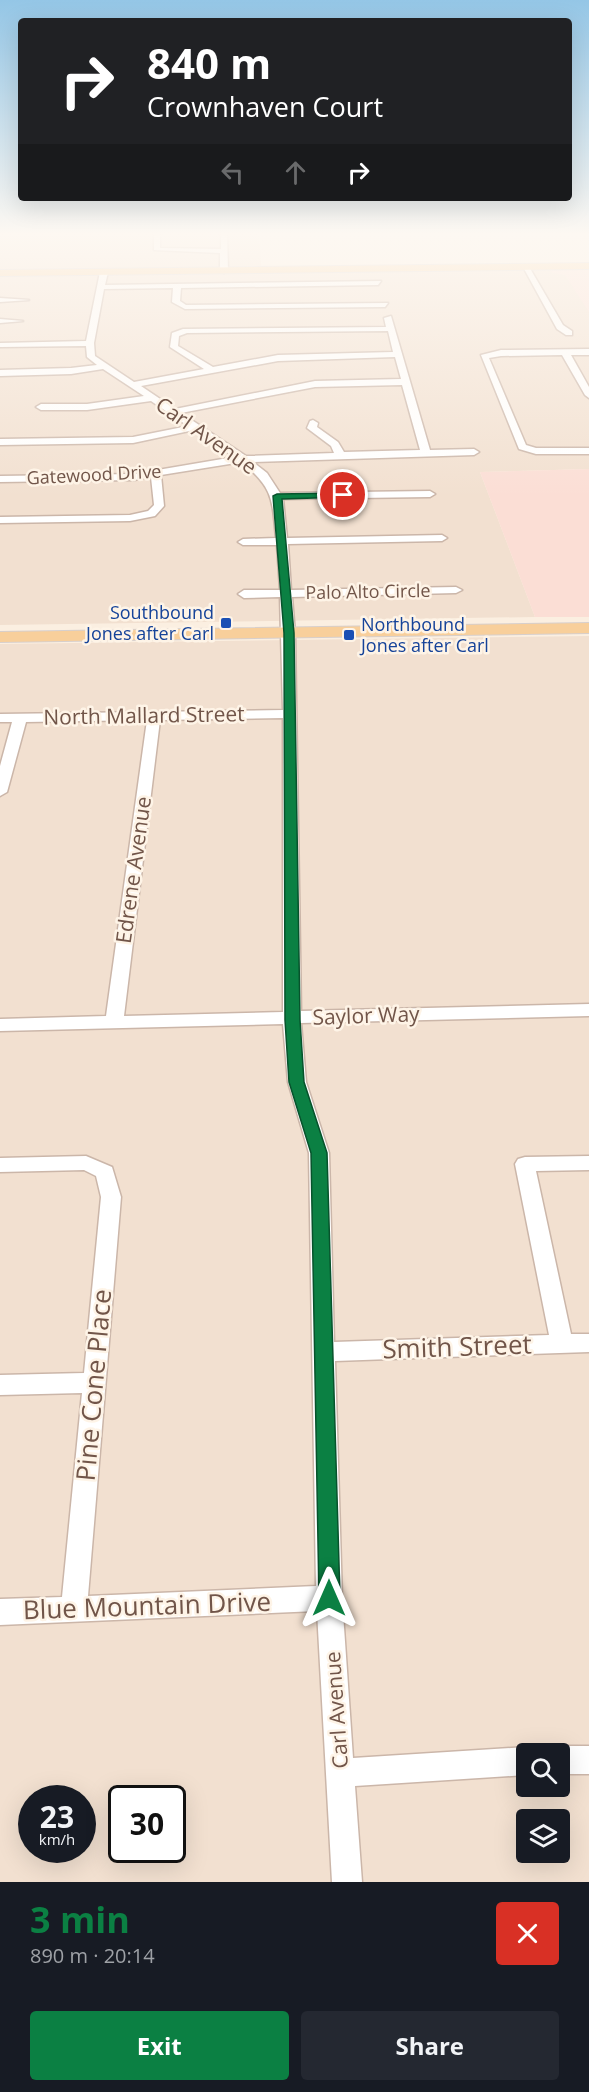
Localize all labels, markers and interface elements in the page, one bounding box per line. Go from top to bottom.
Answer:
text: 840 m [147,34,271,91]
icon: right [48,42,126,120]
text: Crownhaven Court [147,88,383,125]
icon: left [216,156,249,189]
icon: ahead [279,156,312,189]
icon: right [342,156,375,189]
street label: Carl Avenue [150,390,263,480]
street label: Gatewood Drive [26,458,162,490]
pin [317,469,368,520]
icon: arrive [326,478,359,511]
street label: Palo Alto Circle [305,578,431,604]
place label: Southbound Jones after Carl [84,600,214,645]
place label: Northbound Jones after Carl [359,612,489,657]
marker: Southbound Jones after Carl [219,616,233,630]
marker: Northbound Jones after Carl [342,628,356,642]
street label: North Mallard Street [43,699,245,731]
street label: Edrene Avenue [109,795,157,945]
street label: Saylor Way [312,999,421,1031]
street label: Pine Cone Place [67,1287,119,1482]
street label: Smith Street [382,1325,532,1367]
position arrow [297,1566,361,1630]
street label: Blue Mountain Drive [22,1583,272,1627]
street label: Carl Avenue [318,1651,354,1770]
map controls [516,1743,570,1863]
button: search [516,1743,570,1797]
speed limit sign: 30 [108,1785,186,1863]
text: 23 [40,1796,74,1837]
button: layers [516,1809,570,1863]
text: km/h [39,1829,75,1849]
text: 3 min [30,1895,130,1944]
button: close [496,1902,559,1965]
text: 890 m · 20:14 [30,1942,155,1969]
button: Exit [30,2011,289,2080]
button: Share [301,2011,559,2080]

